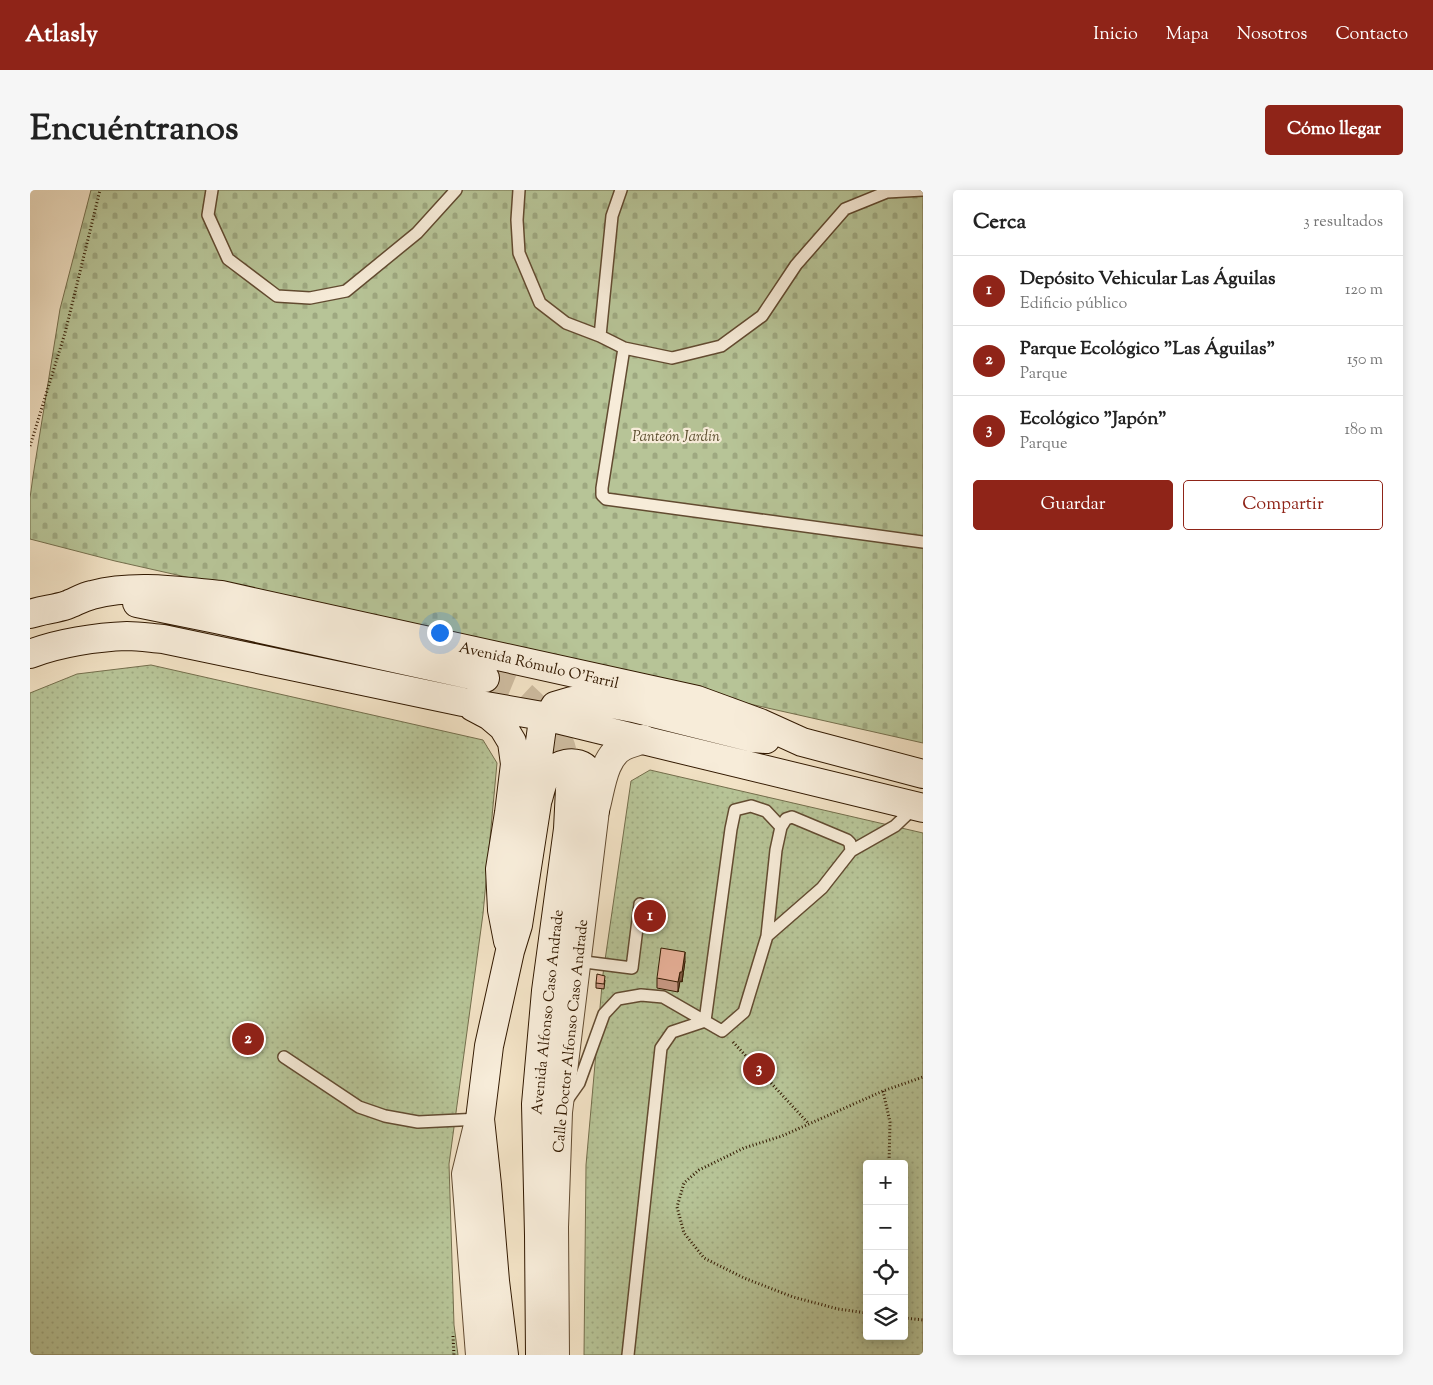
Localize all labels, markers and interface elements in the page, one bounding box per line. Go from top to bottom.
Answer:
text: Atlasly [25,18,98,52]
text: Inicio [1093,22,1138,48]
text: Mapa [1166,22,1209,48]
text: Nosotros [1237,22,1307,48]
text: Contacto [1335,22,1408,48]
text: Encuéntranos [30,105,239,156]
button: Cómo llegar [1265,105,1403,155]
text: Cerca [973,208,1026,238]
text: 3 resultados [1303,211,1383,234]
text: Depósito Vehicular Las Águilas [1020,266,1275,293]
text: 1 [986,279,992,302]
text: 120 m [1345,279,1383,302]
text: Edificio público [1020,293,1127,316]
text: Parque Ecológico "Las Águilas" [1020,336,1275,363]
text: 2 [985,349,993,372]
text: 150 m [1347,349,1383,372]
text: Parque [1020,363,1067,386]
text: Ecológico "Japón" [1020,406,1167,433]
text: 3 [986,419,992,442]
text: 180 m [1344,419,1383,442]
park label: Panteón Jardín [632,427,720,448]
text: Parque [1020,433,1067,456]
button: Guardar [973,480,1173,530]
button: Compartir [1183,480,1383,530]
your location [427,620,453,646]
street label: Avenida Rómulo O'Farril [457,638,621,695]
pin: 1 [634,897,666,935]
street label: Avenida Alfonso Caso Andrade [527,909,570,1116]
street label: Calle Doctor Alfonso Caso Andrade [549,918,594,1154]
pin: 2 [232,1020,264,1058]
pin: 3 [743,1050,775,1088]
map controls [863,1160,908,1340]
button: + [863,1160,908,1205]
button: − [863,1205,908,1250]
button: locate [863,1250,908,1295]
button: layers [863,1295,908,1340]

